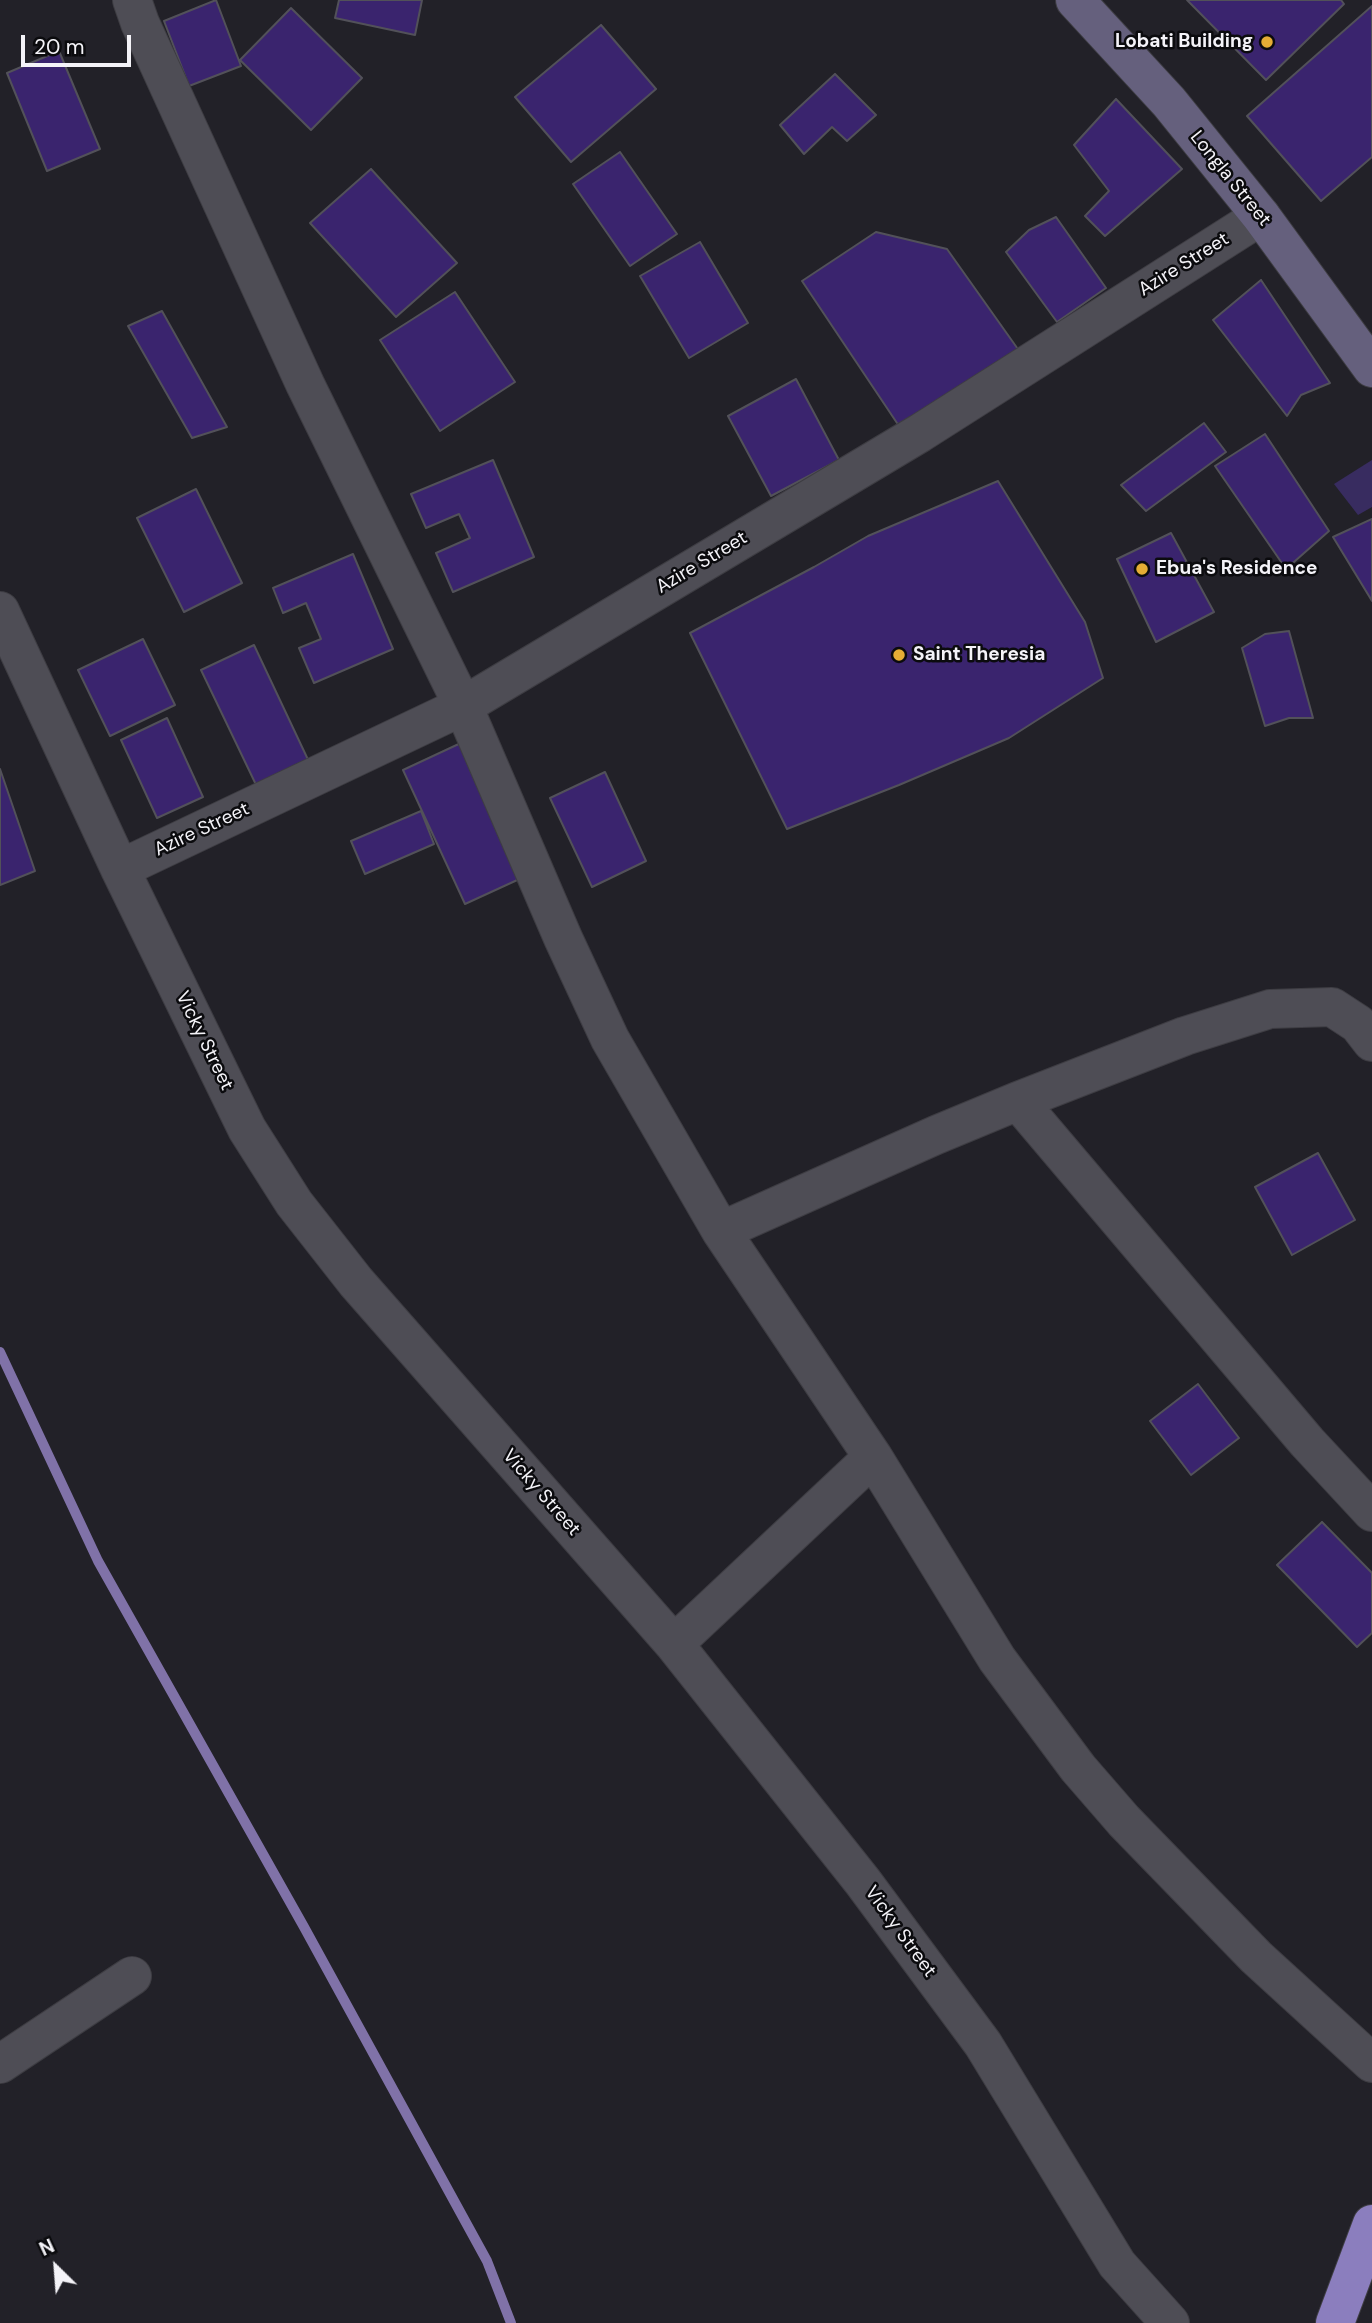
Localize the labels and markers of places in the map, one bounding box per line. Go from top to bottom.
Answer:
place label: Lobati Building [1115,31,1253,53]
marker: Lobati Building [1259,34,1275,50]
place label: Ebua's Residence [1156,558,1317,580]
marker: Ebua's Residence [1134,561,1150,577]
place label: Saint Theresia [913,644,1045,666]
marker: Saint Theresia [891,647,907,663]

